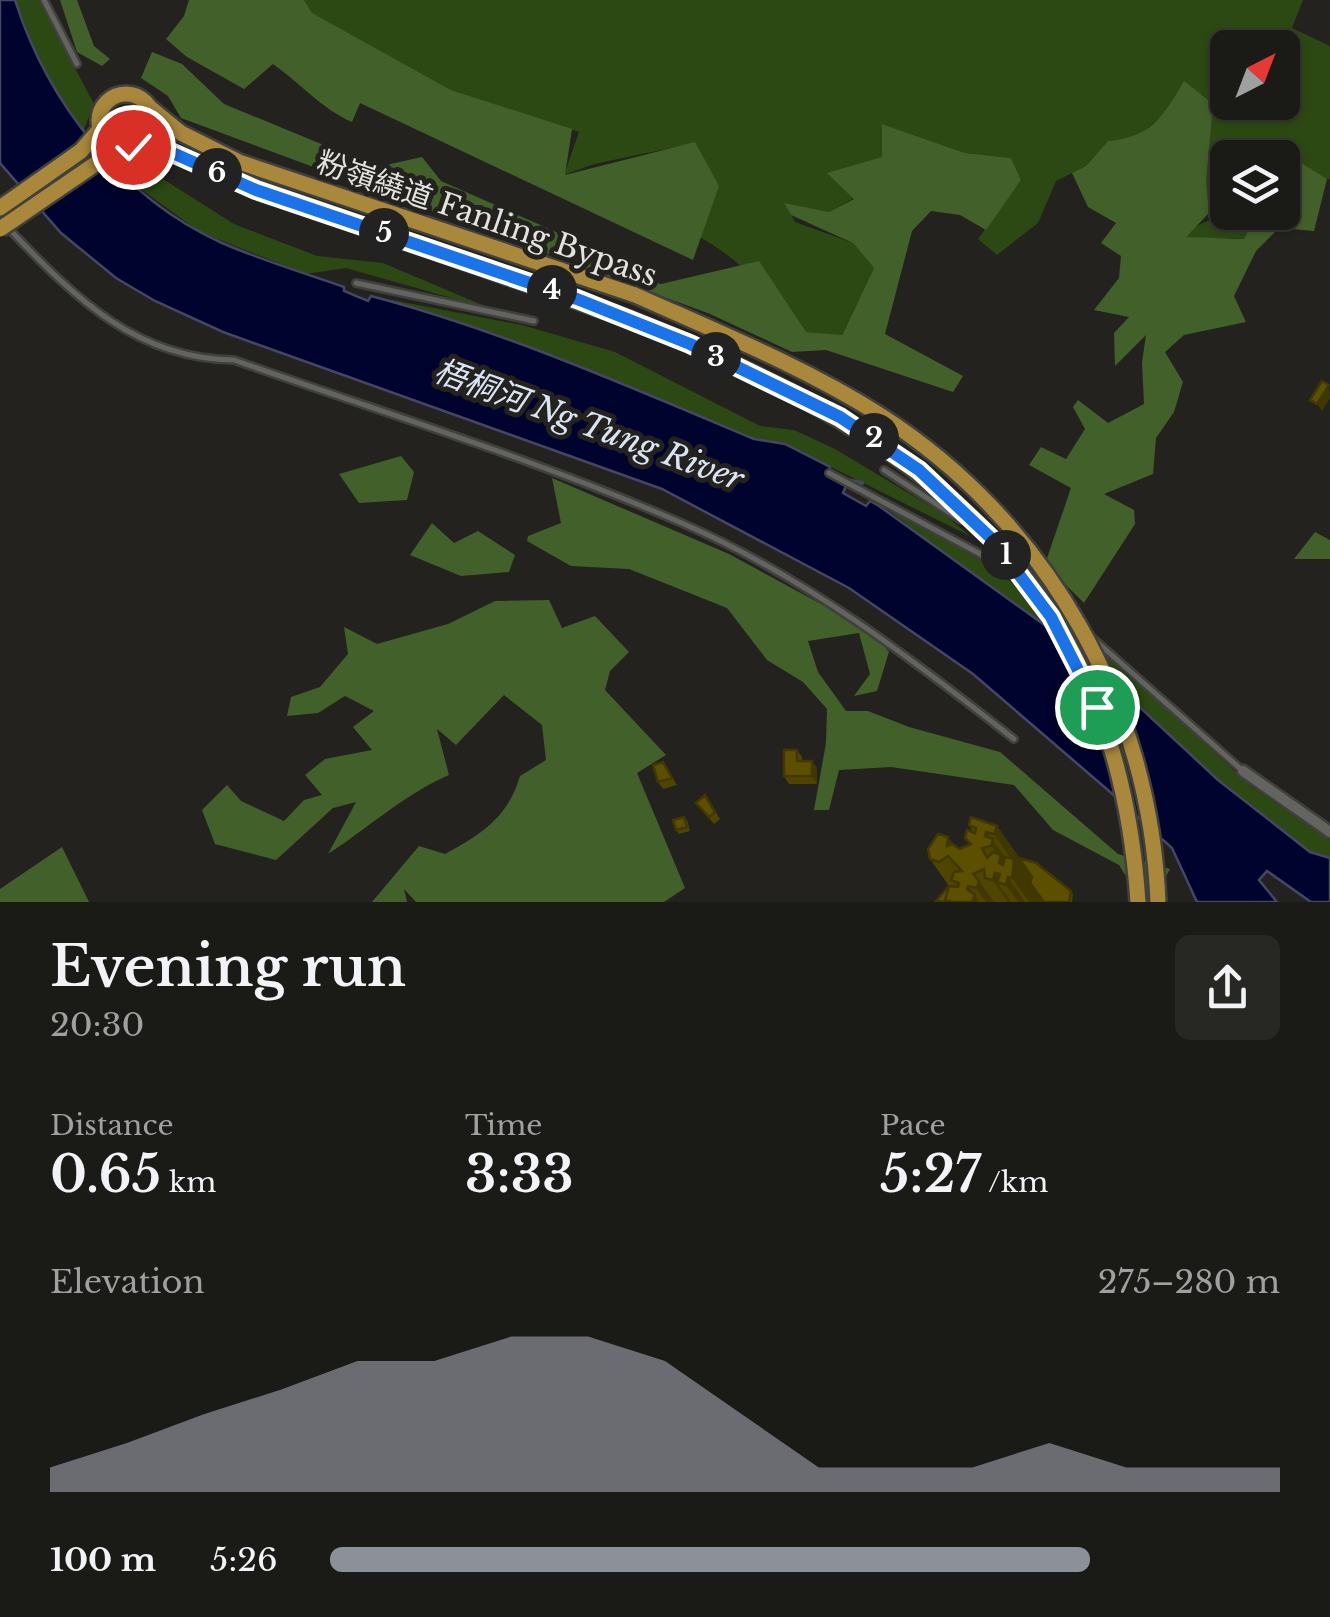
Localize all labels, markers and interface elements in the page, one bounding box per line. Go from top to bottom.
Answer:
north arrow [1210,30,1300,120]
map controls [1210,30,1300,230]
pin [91,105,176,190]
icon: check [106,120,161,175]
button: layers [1210,140,1300,230]
street label: 粉嶺繞道 Fanling Bypass [312,143,662,294]
pin: 6 [192,148,242,198]
text: 6 [208,155,226,190]
pin: 5 [359,208,409,258]
text: 5 [376,215,392,250]
pin: 4 [527,265,577,315]
text: 4 [543,272,561,307]
pin: 3 [691,332,741,382]
text: 3 [707,339,725,374]
water label: 梧桐河 Ng Tung River [429,350,750,500]
pin: 2 [849,413,899,463]
text: 2 [865,420,883,455]
pin: 1 [981,530,1031,580]
text: 1 [1000,537,1012,572]
pin [1055,665,1140,750]
icon: arrive [1070,680,1125,735]
text: Evening run [50,933,406,1001]
button: share [1175,935,1280,1040]
text: 20:30 [50,1005,144,1045]
text: Distance [50,1108,173,1143]
text: Time [465,1108,542,1143]
text: Pace [880,1108,945,1143]
text: 0.65 [50,1143,161,1206]
text: 3:33 [465,1143,574,1206]
text: 5:27 [880,1143,981,1206]
text: km [161,1165,216,1200]
text: /km [981,1165,1048,1200]
text: Elevation [50,1262,204,1302]
text: 275–280 m [1098,1262,1280,1302]
text: 100 m [50,1540,156,1580]
text: 5:26 [210,1540,278,1580]

